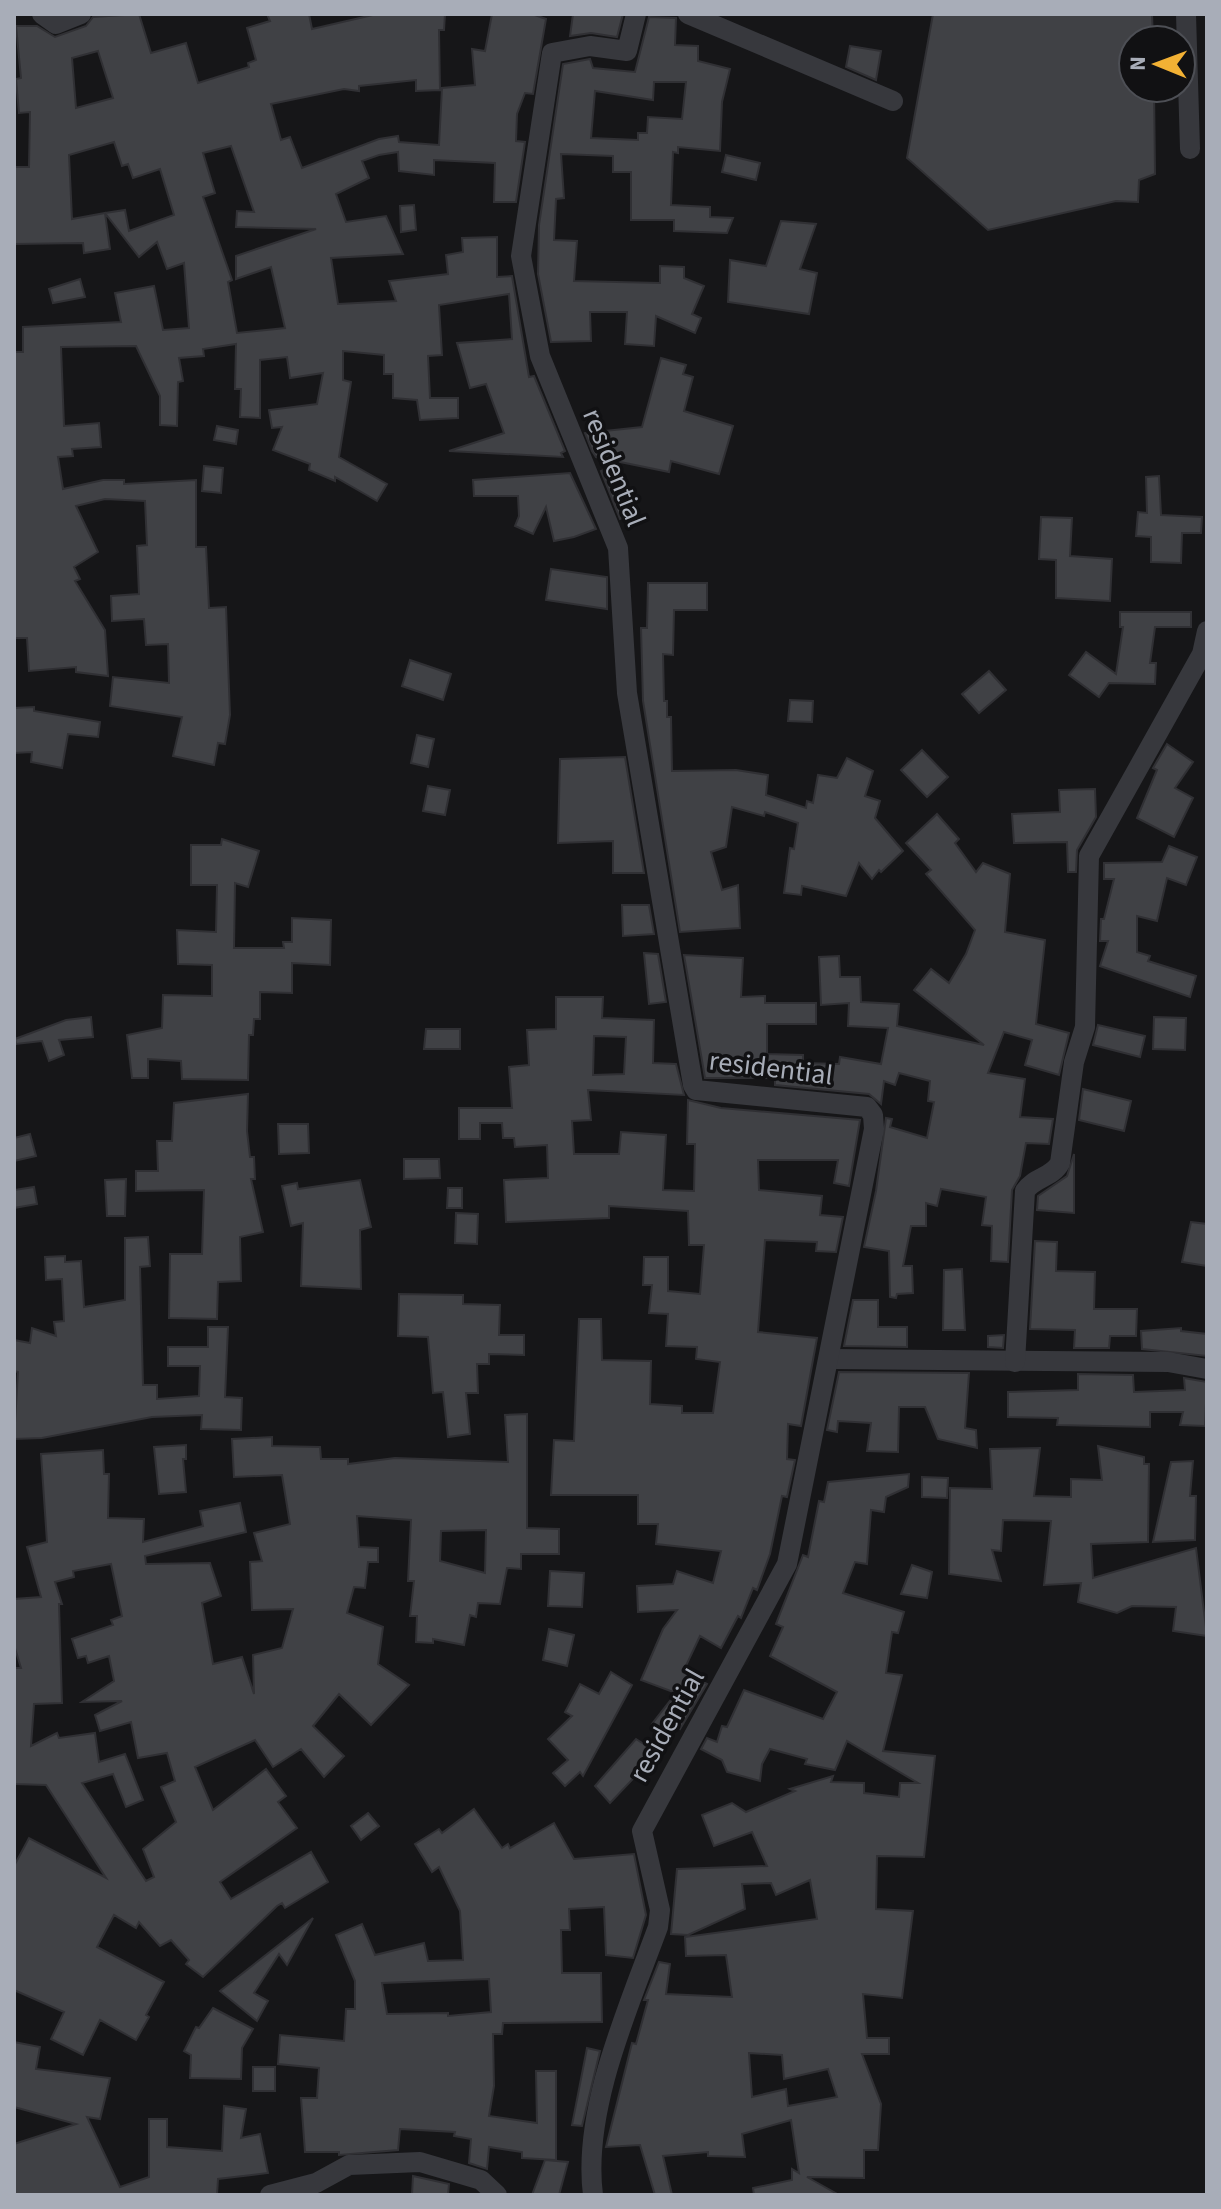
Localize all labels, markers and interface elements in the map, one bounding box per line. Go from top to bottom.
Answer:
north arrow [1117,24,1197,104]
text: N [1122,56,1154,71]
street label: residential [572,402,656,532]
street label: residential [707,1041,835,1095]
street label: residential [619,1661,714,1790]

